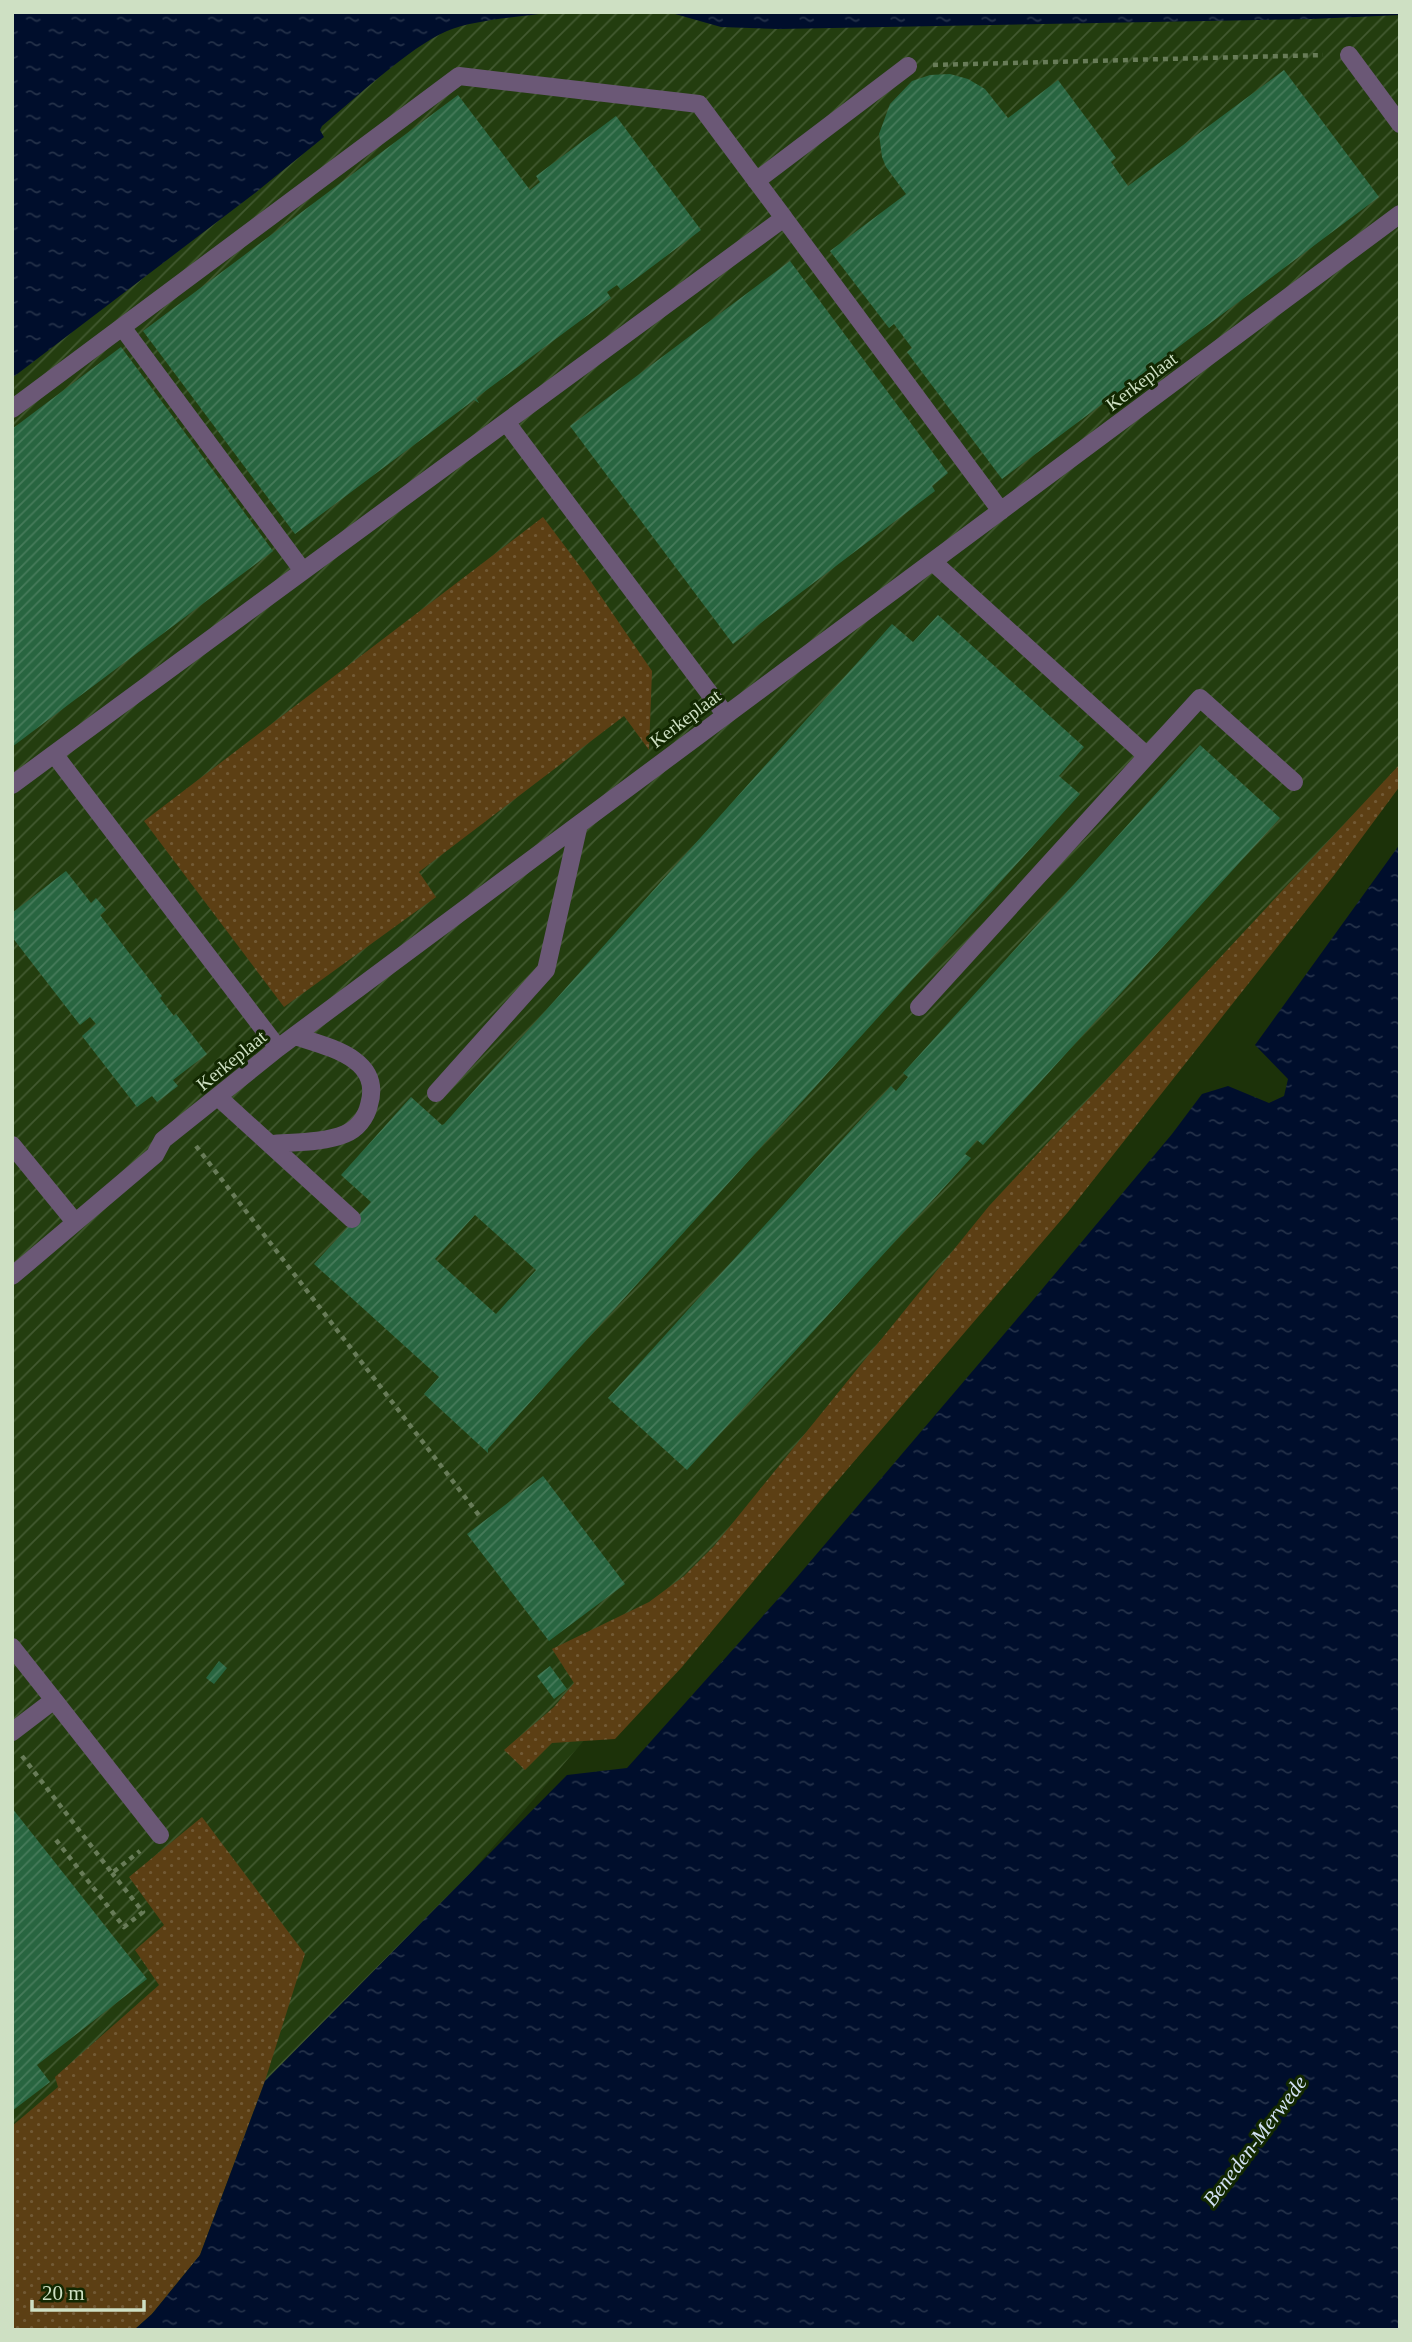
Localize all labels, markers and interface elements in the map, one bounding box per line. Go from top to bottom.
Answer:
street label: Kerkeplaat [1102,348,1181,415]
street label: Kerkeplaat [646,685,725,752]
street label: Kerkeplaat [192,1026,271,1095]
water label: Beneden-Merwede [1198,2071,1312,2211]
scale bar [32,2268,144,2312]
text: 20 m [42,2281,85,2305]

